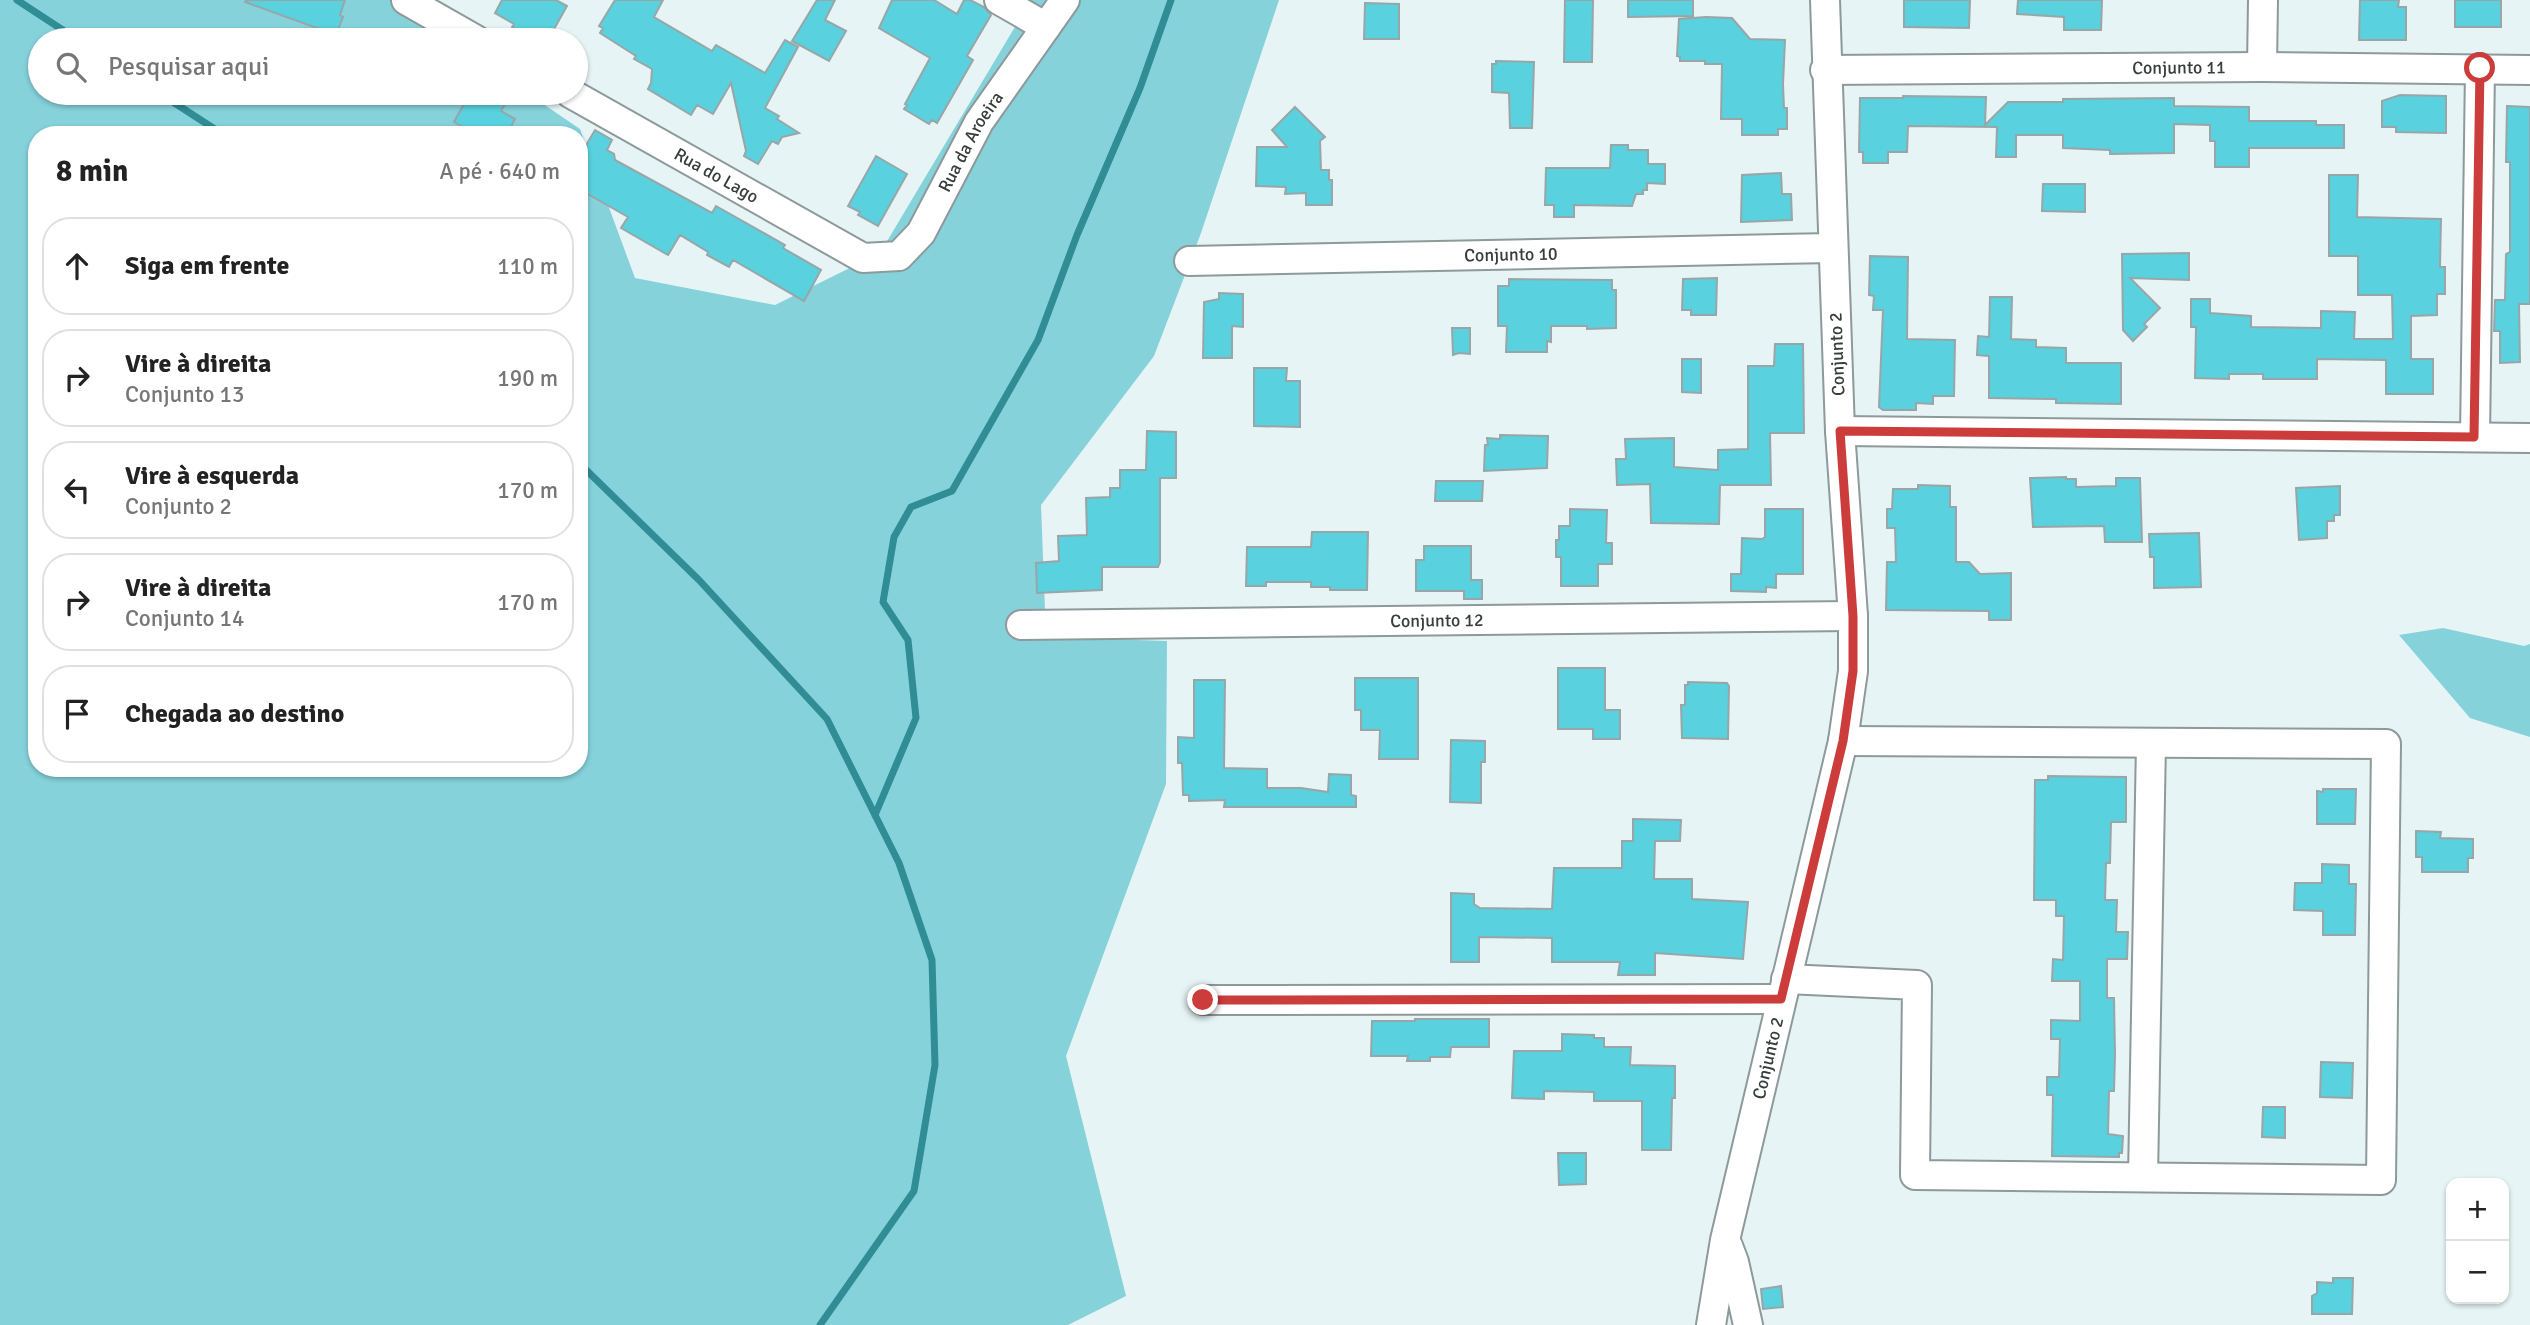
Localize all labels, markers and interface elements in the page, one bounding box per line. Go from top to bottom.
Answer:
search box [28,28,588,105]
icon: search [52,48,90,86]
text: Pesquisar aqui [108,51,269,83]
route start [2464,52,2495,83]
street label: Conjunto 11 [2132,56,2226,79]
street label: Rua da Aroeira [933,87,1008,196]
street label: Rua do Lago [670,143,762,208]
text: 8 min [56,153,128,190]
text: A pé · 640 m [439,157,560,186]
street label: Conjunto 10 [1464,243,1558,266]
icon: ahead [58,247,96,285]
text: Siga em frente [125,250,289,282]
text: 110 m [497,252,558,281]
street label: Conjunto 2 [1825,312,1849,396]
text: Vire à direita [125,348,271,380]
icon: right [58,359,96,397]
text: 190 m [497,364,558,393]
text: Conjunto 13 [125,380,244,409]
text: Vire à esquerda [125,460,299,492]
icon: left [58,471,96,509]
text: 170 m [497,476,558,505]
text: Conjunto 2 [125,492,232,521]
text: Vire à direita [125,572,271,604]
icon: right [58,583,96,621]
text: 170 m [497,588,558,617]
text: Conjunto 14 [125,604,244,633]
street label: Conjunto 12 [1390,609,1484,632]
icon: arrive [58,695,96,733]
text: Chegada ao destino [125,698,344,730]
route end [1187,984,1218,1015]
street label: Conjunto 2 [1748,1015,1788,1102]
map controls [2446,1178,2509,1304]
button: + [2446,1178,2509,1241]
button: − [2446,1241,2509,1304]

